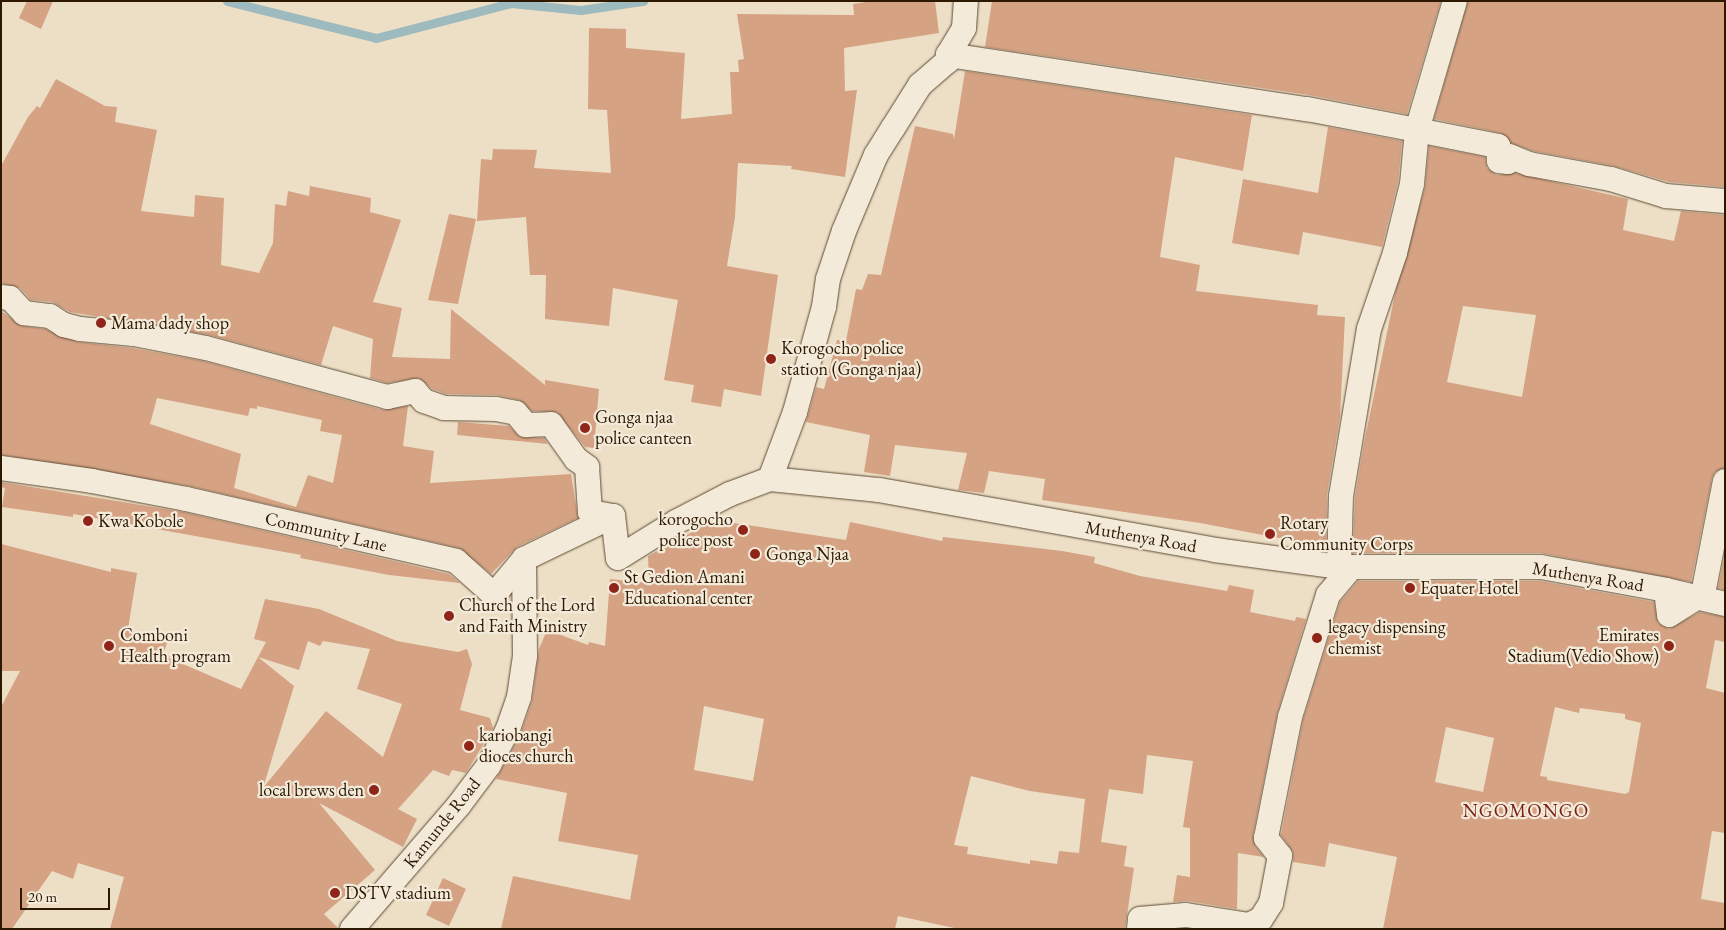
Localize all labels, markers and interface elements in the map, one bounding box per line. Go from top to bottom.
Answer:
place label: Mama dady shop [111,312,229,334]
marker: Mama dady shop [95,317,107,329]
place label: Korogocho police station (Gonga njaa) [781,338,921,380]
marker: Korogocho police station (Gonga njaa) [765,353,777,365]
place label: Gonga njaa police canteen [595,407,692,449]
marker: Gonga njaa police canteen [579,422,591,434]
street label: Community Lane [263,507,389,557]
place label: korogocho police post [658,509,733,552]
place label: Kwa Kobole [98,510,184,532]
place label: Rotary Community Corps [1280,513,1413,556]
marker: Kwa Kobole [82,515,94,527]
street label: Muthenya Road [1084,517,1198,557]
marker: korogocho police post [737,524,749,536]
marker: Rotary Community Corps [1264,528,1276,540]
place label: Gonga Njaa [766,543,849,565]
marker: Gonga Njaa [748,547,762,561]
street label: Muthenya Road [1531,558,1645,596]
place label: St Gedion Amani Educational center [624,567,752,610]
place label: Equater Hotel [1420,577,1519,599]
marker: St Gedion Amani Educational center [608,582,620,594]
marker: Equater Hotel [1404,582,1416,594]
place label: Church of the Lord and Faith Ministry [459,595,595,638]
marker: Church of the Lord and Faith Ministry [443,610,455,622]
place label: legacy dispensing chemist [1328,617,1446,660]
place label: Comboni Health program [120,625,231,668]
place label: Emirates Stadium(Vedio Show) [1508,625,1659,668]
marker: legacy dispensing chemist [1310,631,1324,645]
marker: Comboni Health program [102,639,116,653]
marker: Emirates Stadium(Vedio Show) [1663,640,1675,652]
place label: kariobangi dioces church [479,725,574,768]
marker: kariobangi dioces church [463,740,475,752]
street label: Kamunde Road [399,774,485,872]
place label: local brews den [259,779,364,801]
marker: local brews den [368,784,380,796]
district label: NGOMONGO [1462,800,1590,822]
scale bar [22,878,112,910]
place label: DSTV stadium [345,882,451,904]
text: 20 m [28,887,57,906]
marker: DSTV stadium [329,887,341,899]

